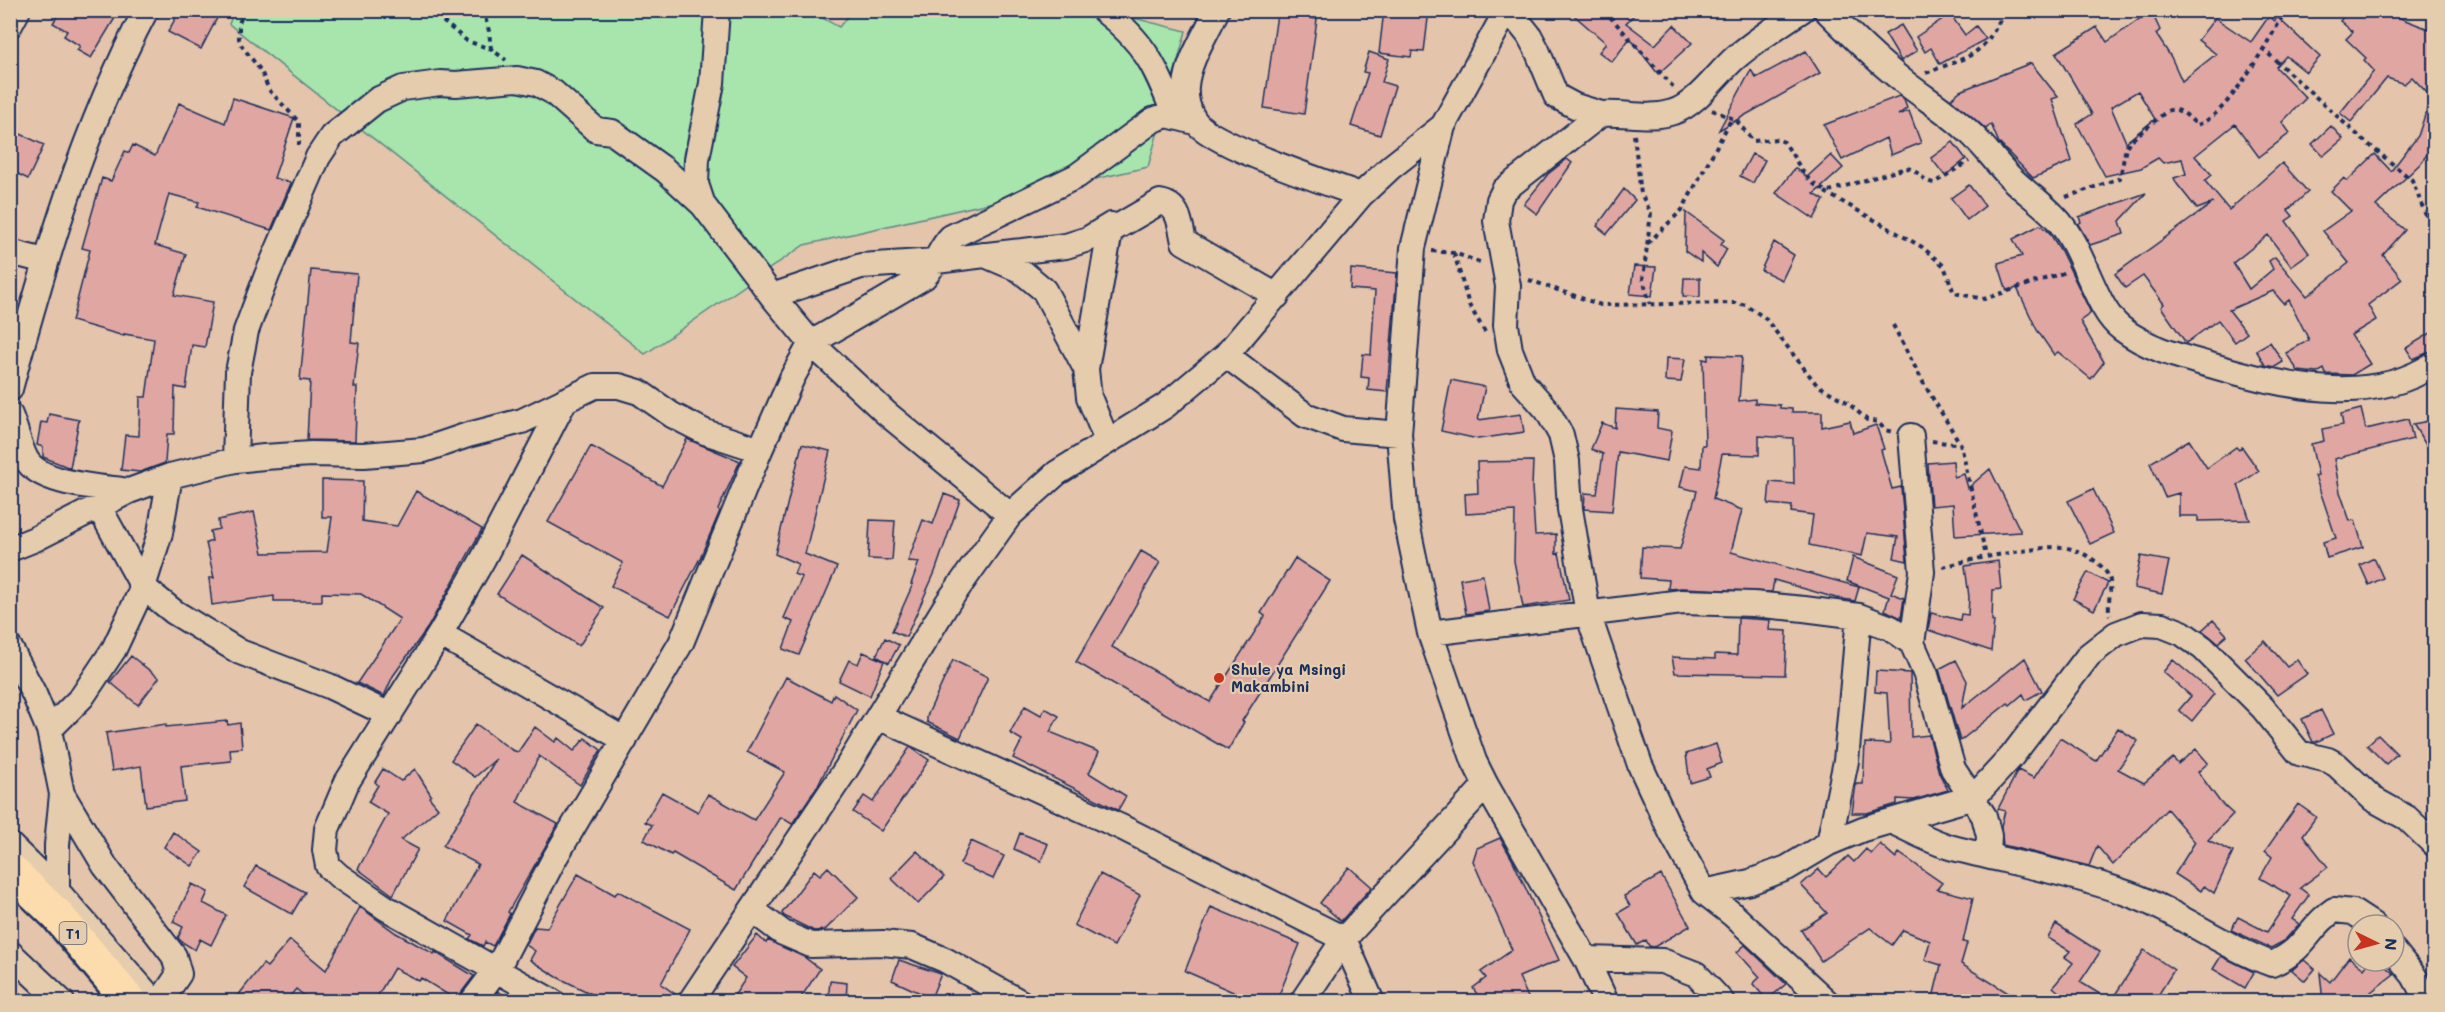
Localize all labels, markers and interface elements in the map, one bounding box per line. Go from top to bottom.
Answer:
place label: Shule ya Msingi Makambini [1231,659,1346,696]
marker: Shule ya Msingi Makambini [1212,671,1226,685]
north arrow [2346,913,2406,973]
road number: T1 [60,922,86,944]
text: N [2380,937,2402,951]

